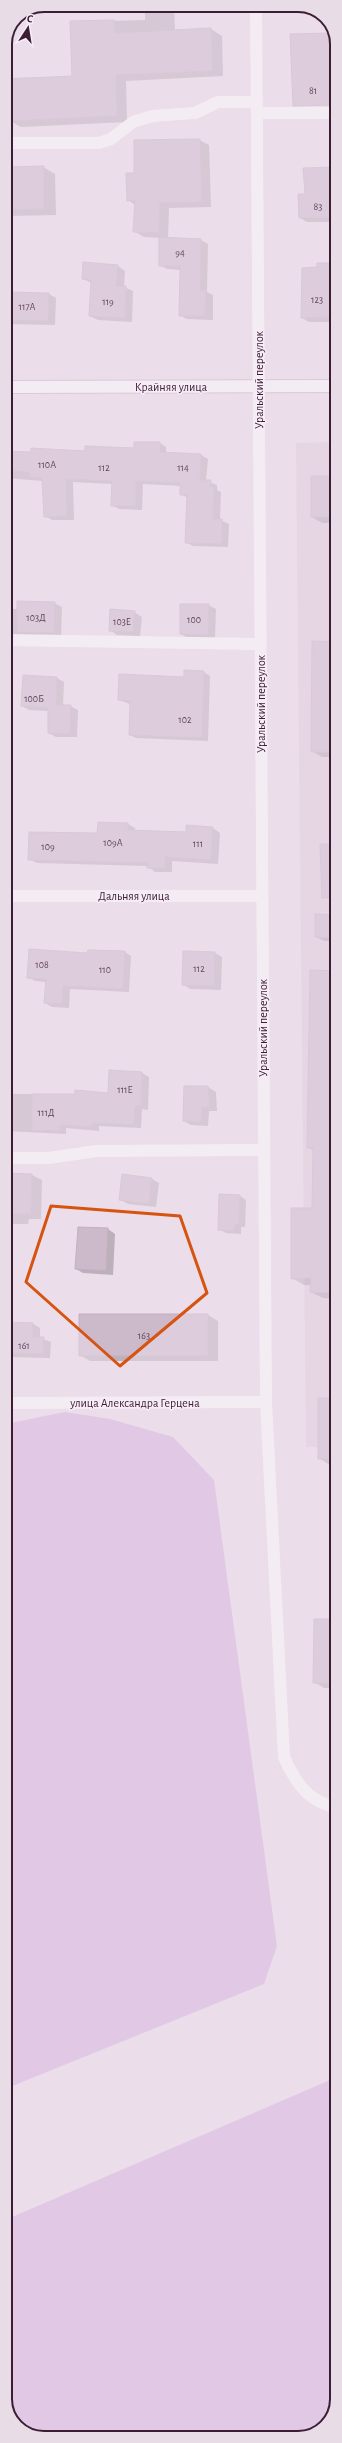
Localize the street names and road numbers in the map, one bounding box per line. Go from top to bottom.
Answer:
street label: Уральский переулок [253,330,266,429]
street label: Крайняя улица [135,381,208,394]
street label: Уральский переулок [255,654,268,753]
street label: Дальняя улица [98,890,170,903]
street label: Уральский переулок [257,978,270,1077]
street label: улица Александра Герцена [69,1397,200,1410]

